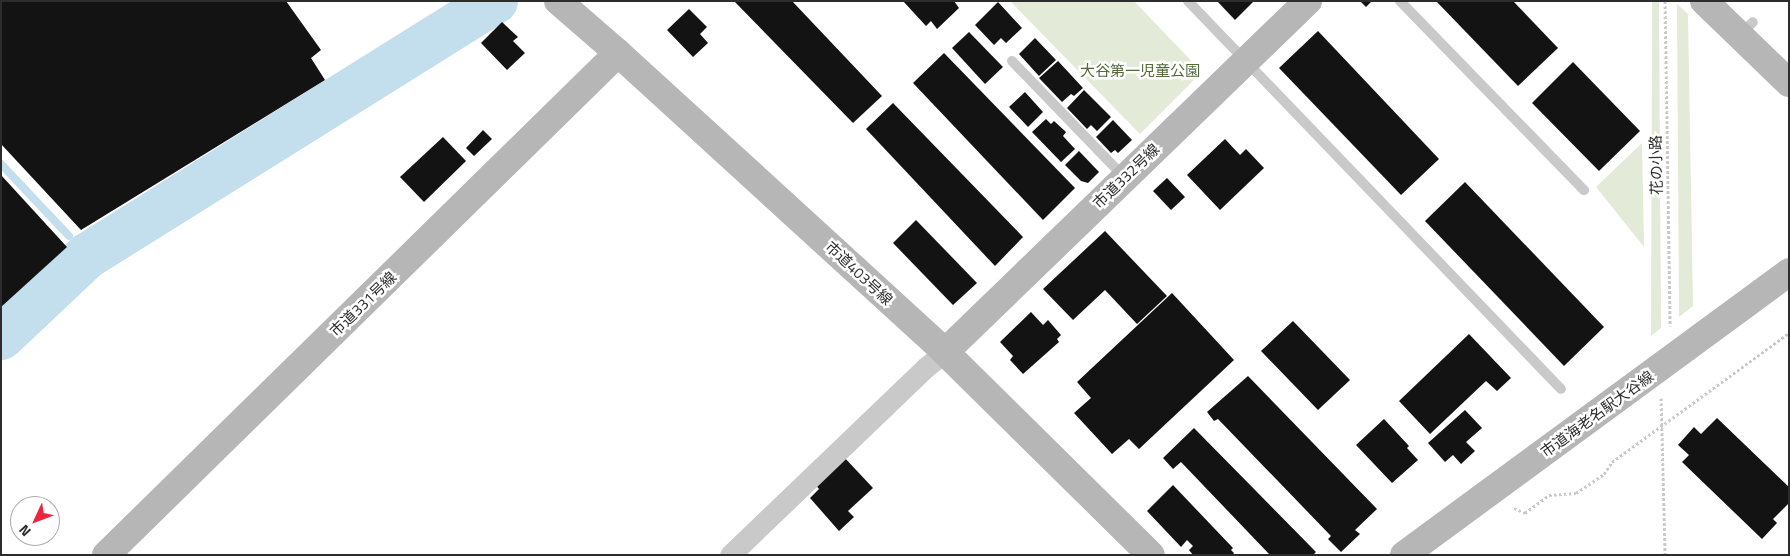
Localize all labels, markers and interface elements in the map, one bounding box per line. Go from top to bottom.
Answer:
park label: 大谷第一児童公園 [1080,62,1200,80]
street label: 花の小路 [1646,135,1666,195]
street label: 市道332号線 [1089,140,1163,212]
street label: 市道403号線 [822,237,896,309]
street label: 市道331号線 [326,268,400,340]
street label: 市道海老名駅大谷線 [1537,367,1657,461]
north arrow [10,496,60,546]
text: N [13,520,35,542]

